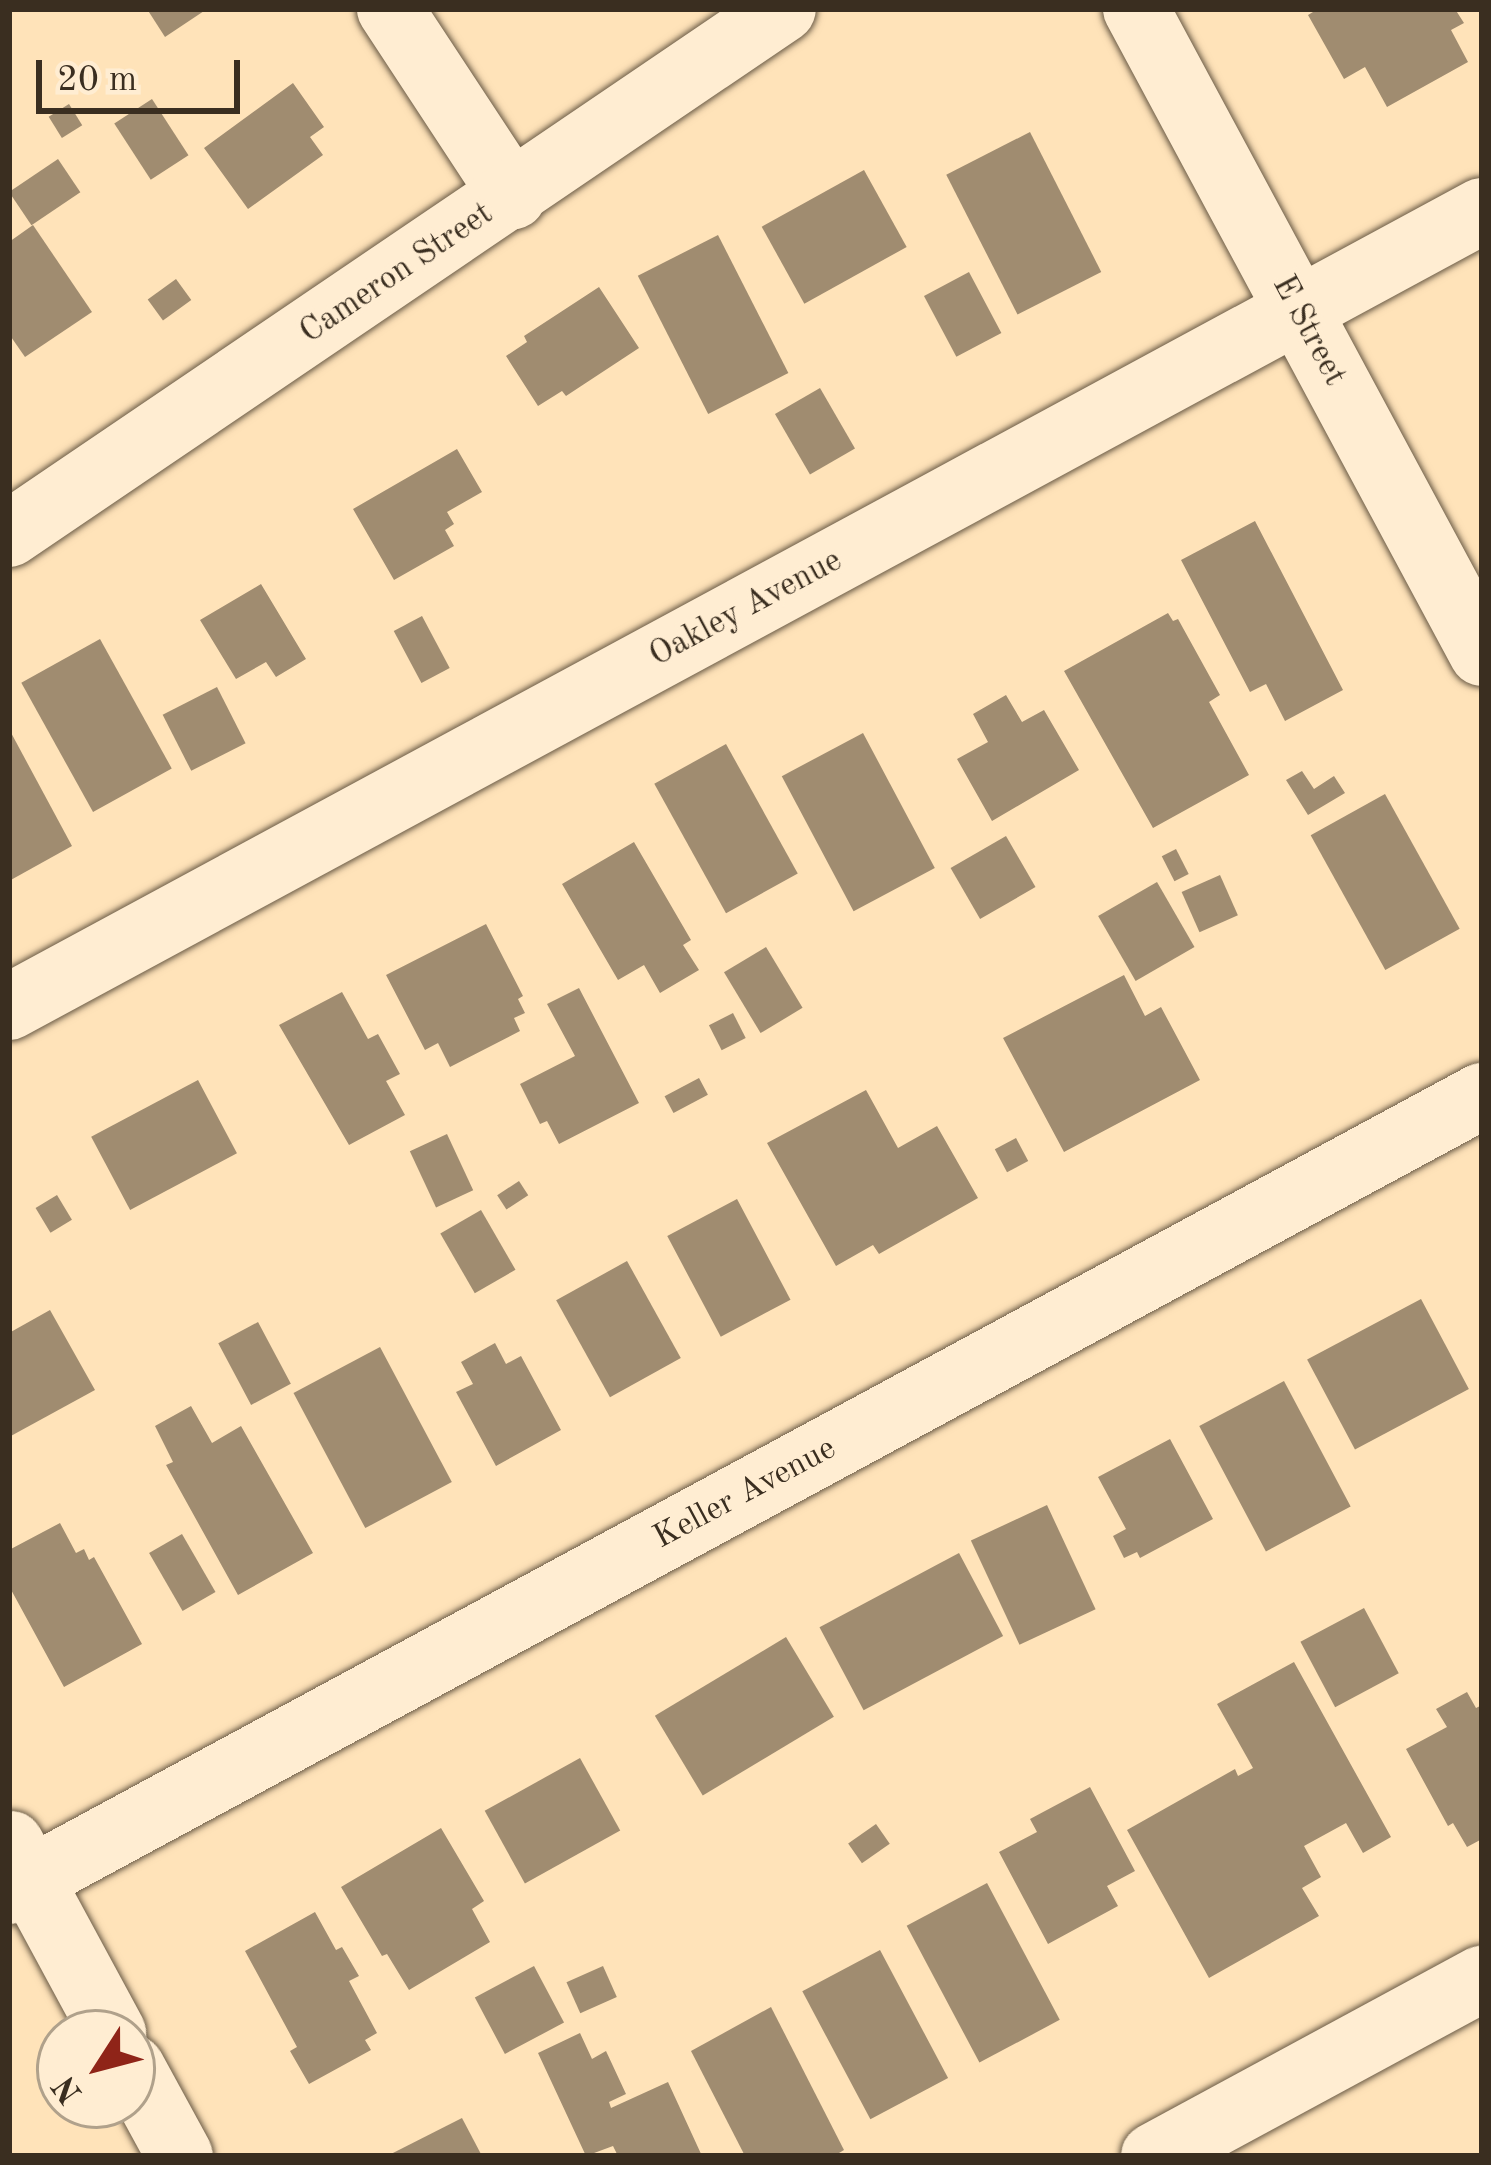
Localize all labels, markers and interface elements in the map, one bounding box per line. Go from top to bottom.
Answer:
scale bar [42,36,246,110]
text: 20 m [57,63,137,99]
street label: Cameron Street [293,195,501,353]
street label: E Street [1262,269,1354,393]
street label: Oakley Avenue [643,542,849,676]
street label: Keller Avenue [647,1429,843,1559]
north arrow [36,2009,156,2129]
text: N [48,2069,90,2109]

